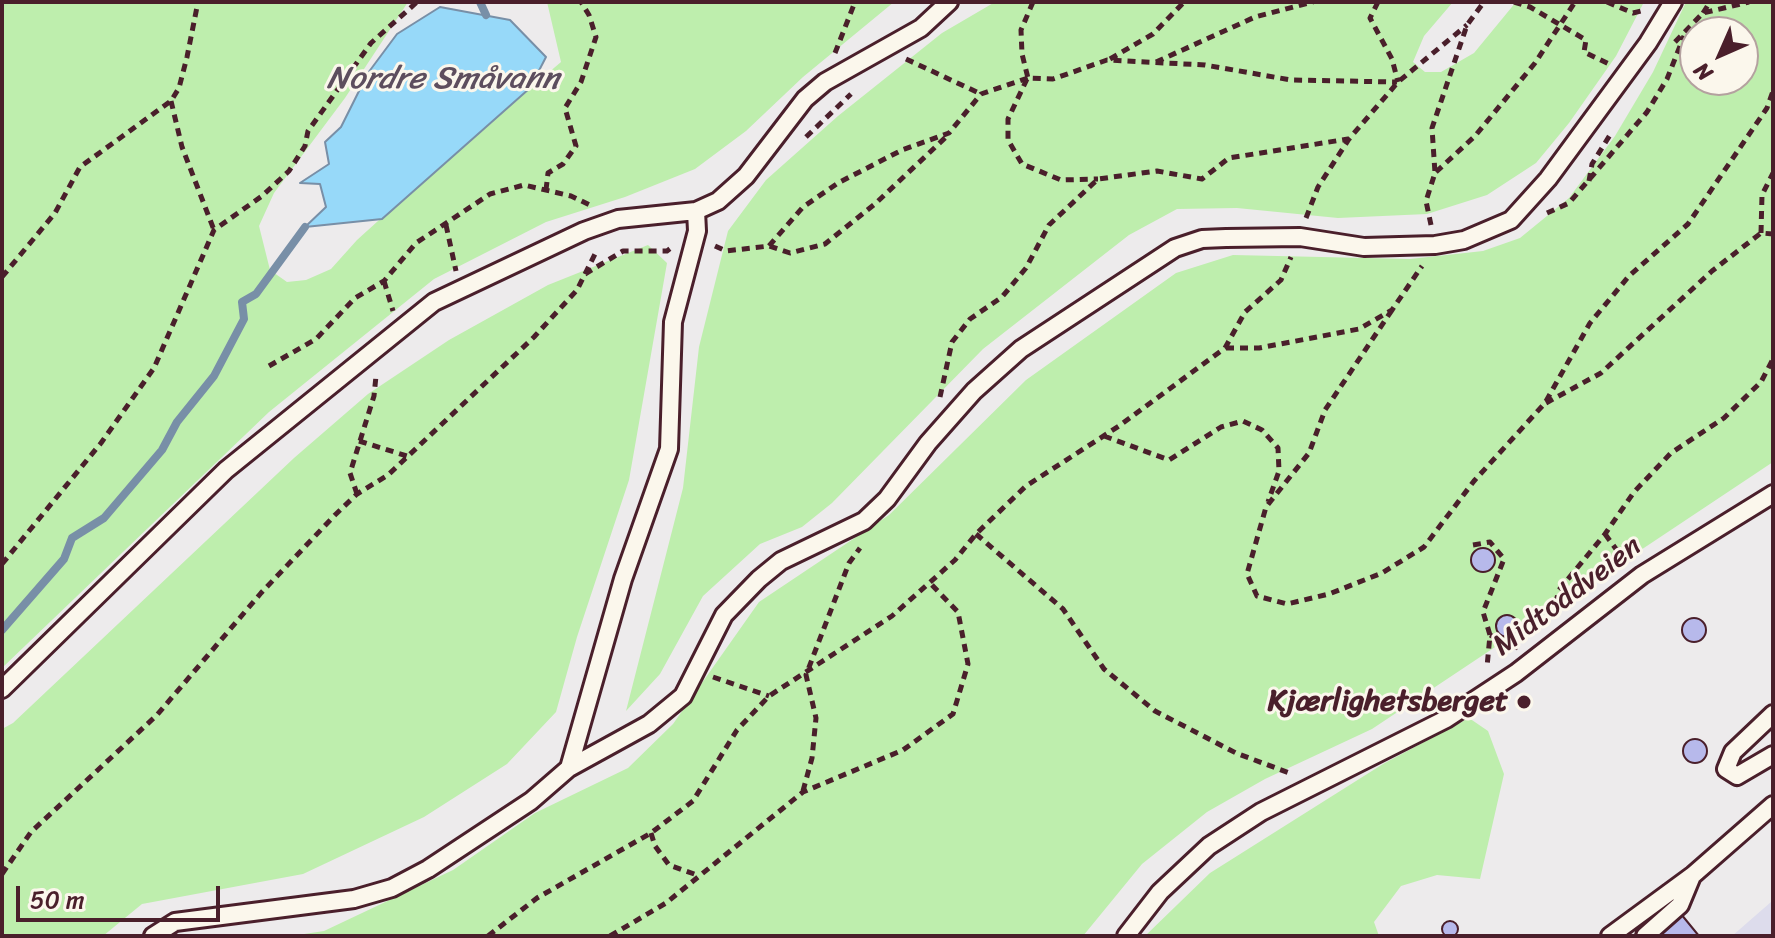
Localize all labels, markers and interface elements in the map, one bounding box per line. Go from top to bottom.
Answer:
north arrow [1679,16,1759,96]
text: N [1684,53,1722,91]
water label: Nordre Småvann [327,61,559,99]
street label: Midtoddveien [1487,529,1649,665]
place label: Kjærlighetsberget [1268,684,1508,720]
marker: Kjærlighetsberget [1515,693,1533,711]
scale bar [20,870,224,920]
text: 50 m [30,879,85,921]

